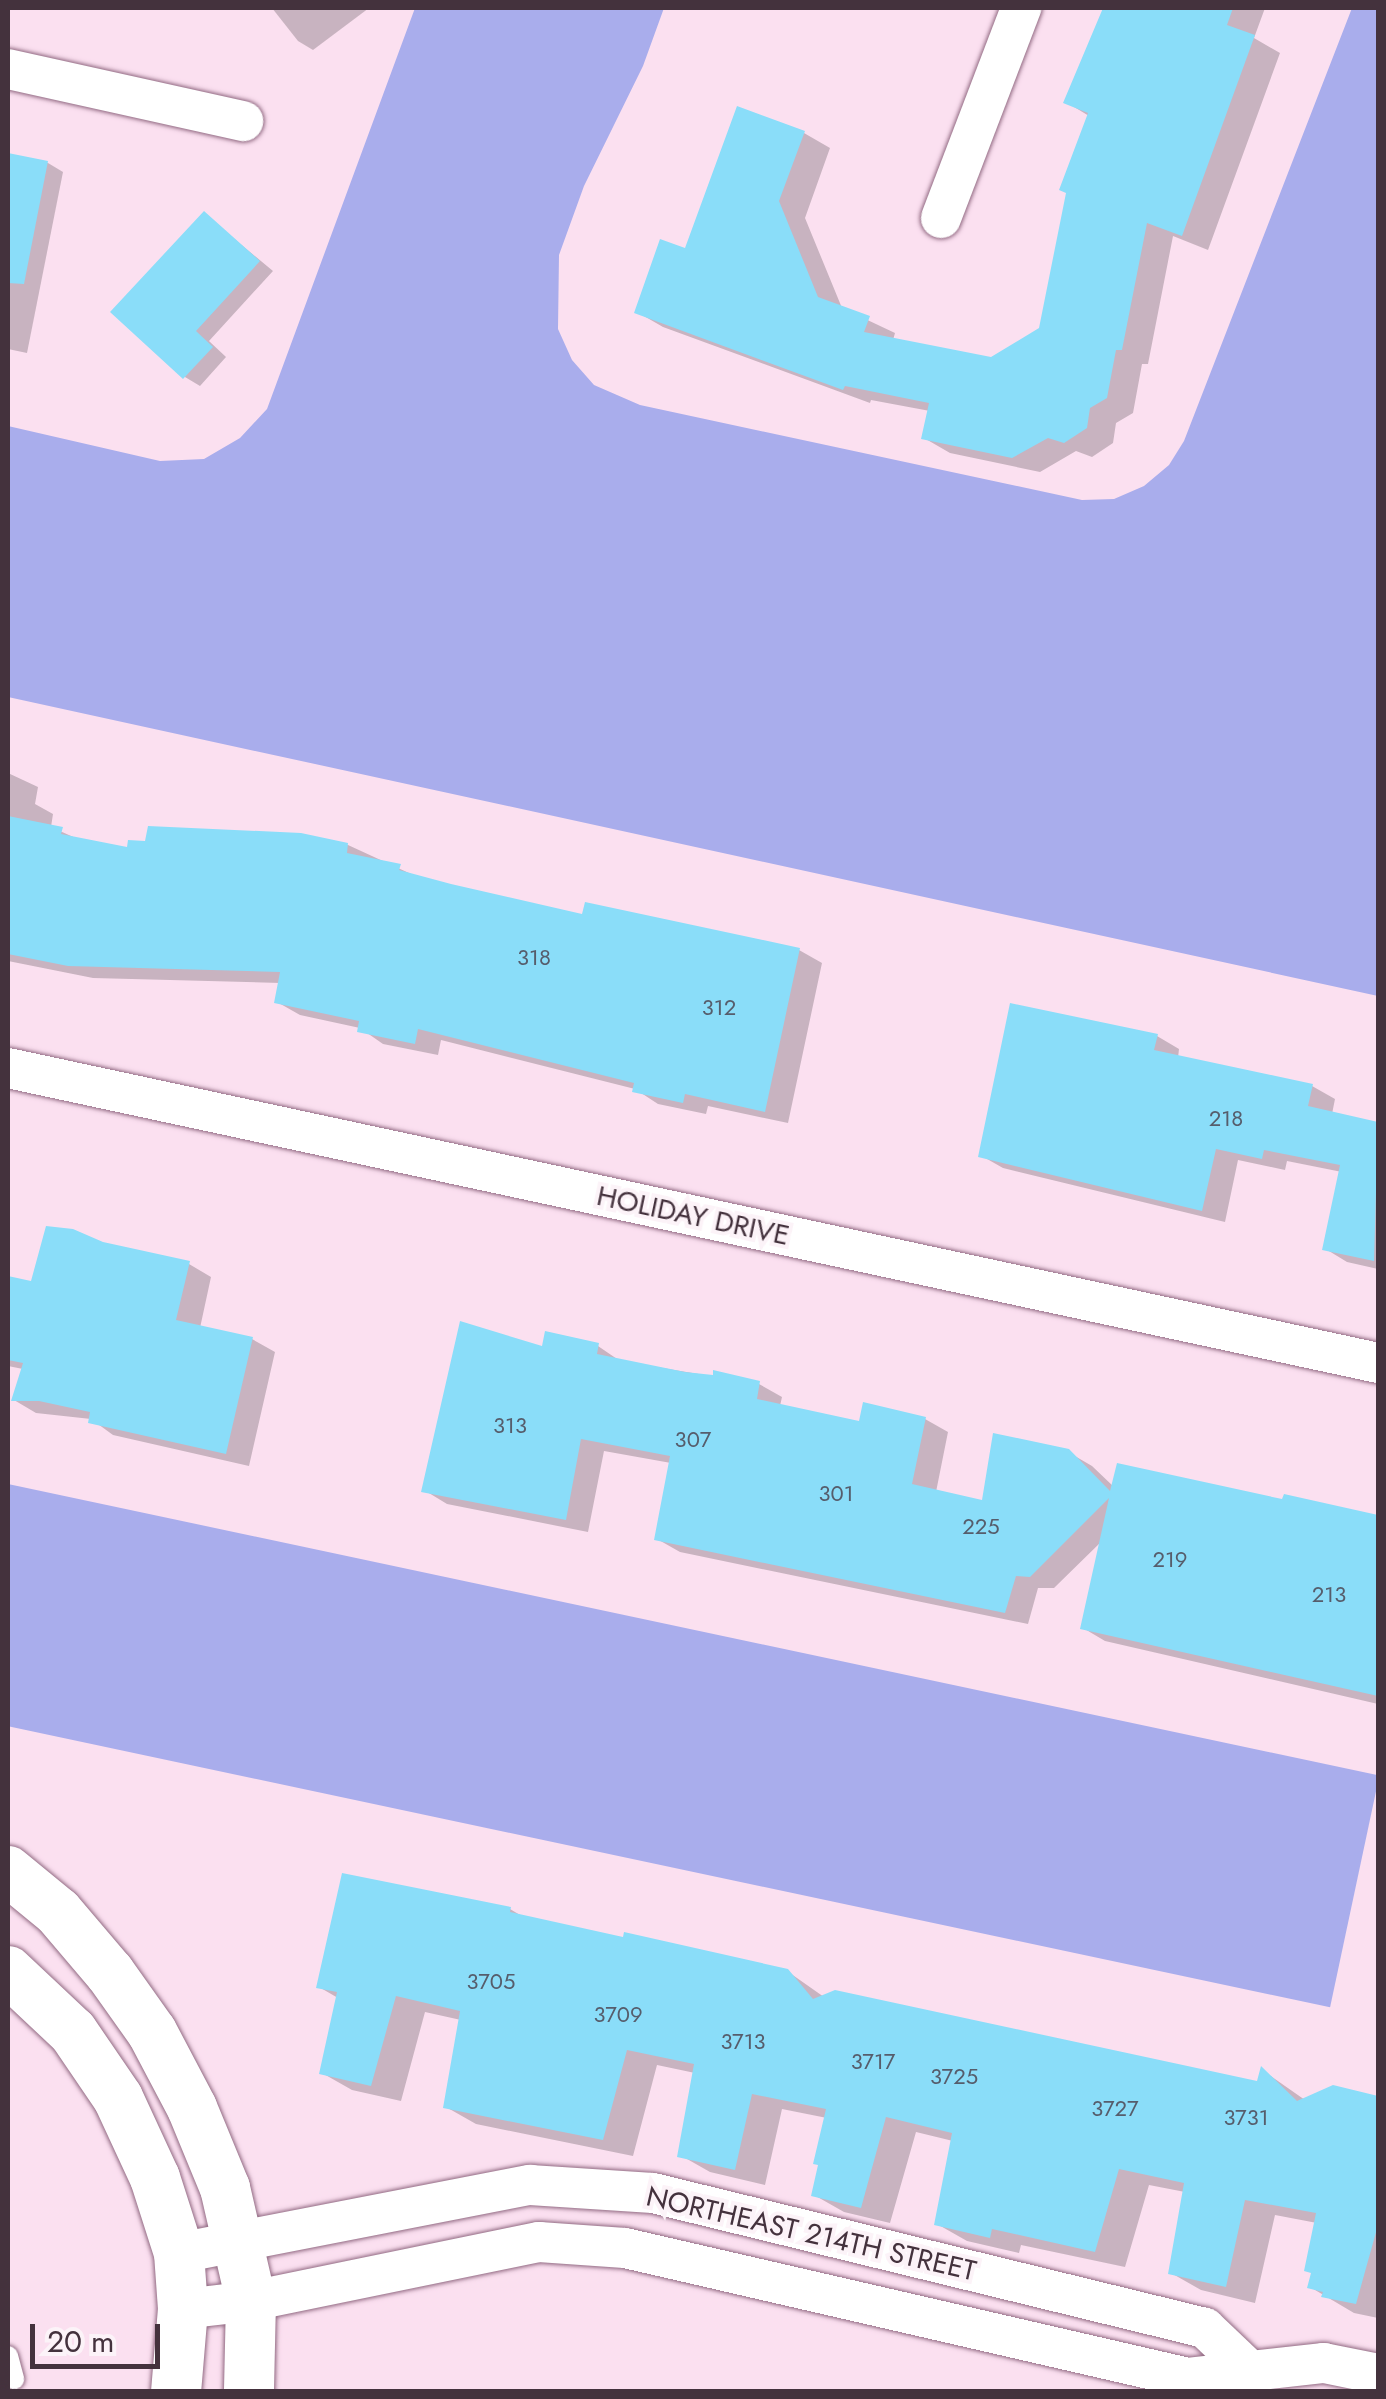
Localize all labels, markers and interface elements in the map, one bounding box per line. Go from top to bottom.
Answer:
house number: 318 [517,945,551,971]
house number: 312 [702,995,736,1021]
house number: 218 [1209,1106,1243,1132]
street label: HOLIDAY DRIVE [594,1179,792,1253]
house number: 313 [493,1413,527,1439]
house number: 307 [675,1427,711,1453]
house number: 301 [818,1481,854,1507]
house number: 225 [962,1514,1000,1540]
house number: 219 [1152,1547,1188,1573]
house number: 213 [1312,1582,1346,1608]
house number: 3705 [467,1969,515,1995]
house number: 3709 [593,2002,643,2028]
house number: 3713 [720,2029,766,2055]
house number: 3717 [851,2049,895,2075]
house number: 3725 [930,2064,978,2090]
house number: 3727 [1091,2096,1139,2122]
house number: 3731 [1223,2105,1269,2131]
street label: NORTHEAST 214TH STREET [643,2180,979,2288]
scale bar [35,2304,165,2366]
text: 20 m [47,2320,114,2363]

